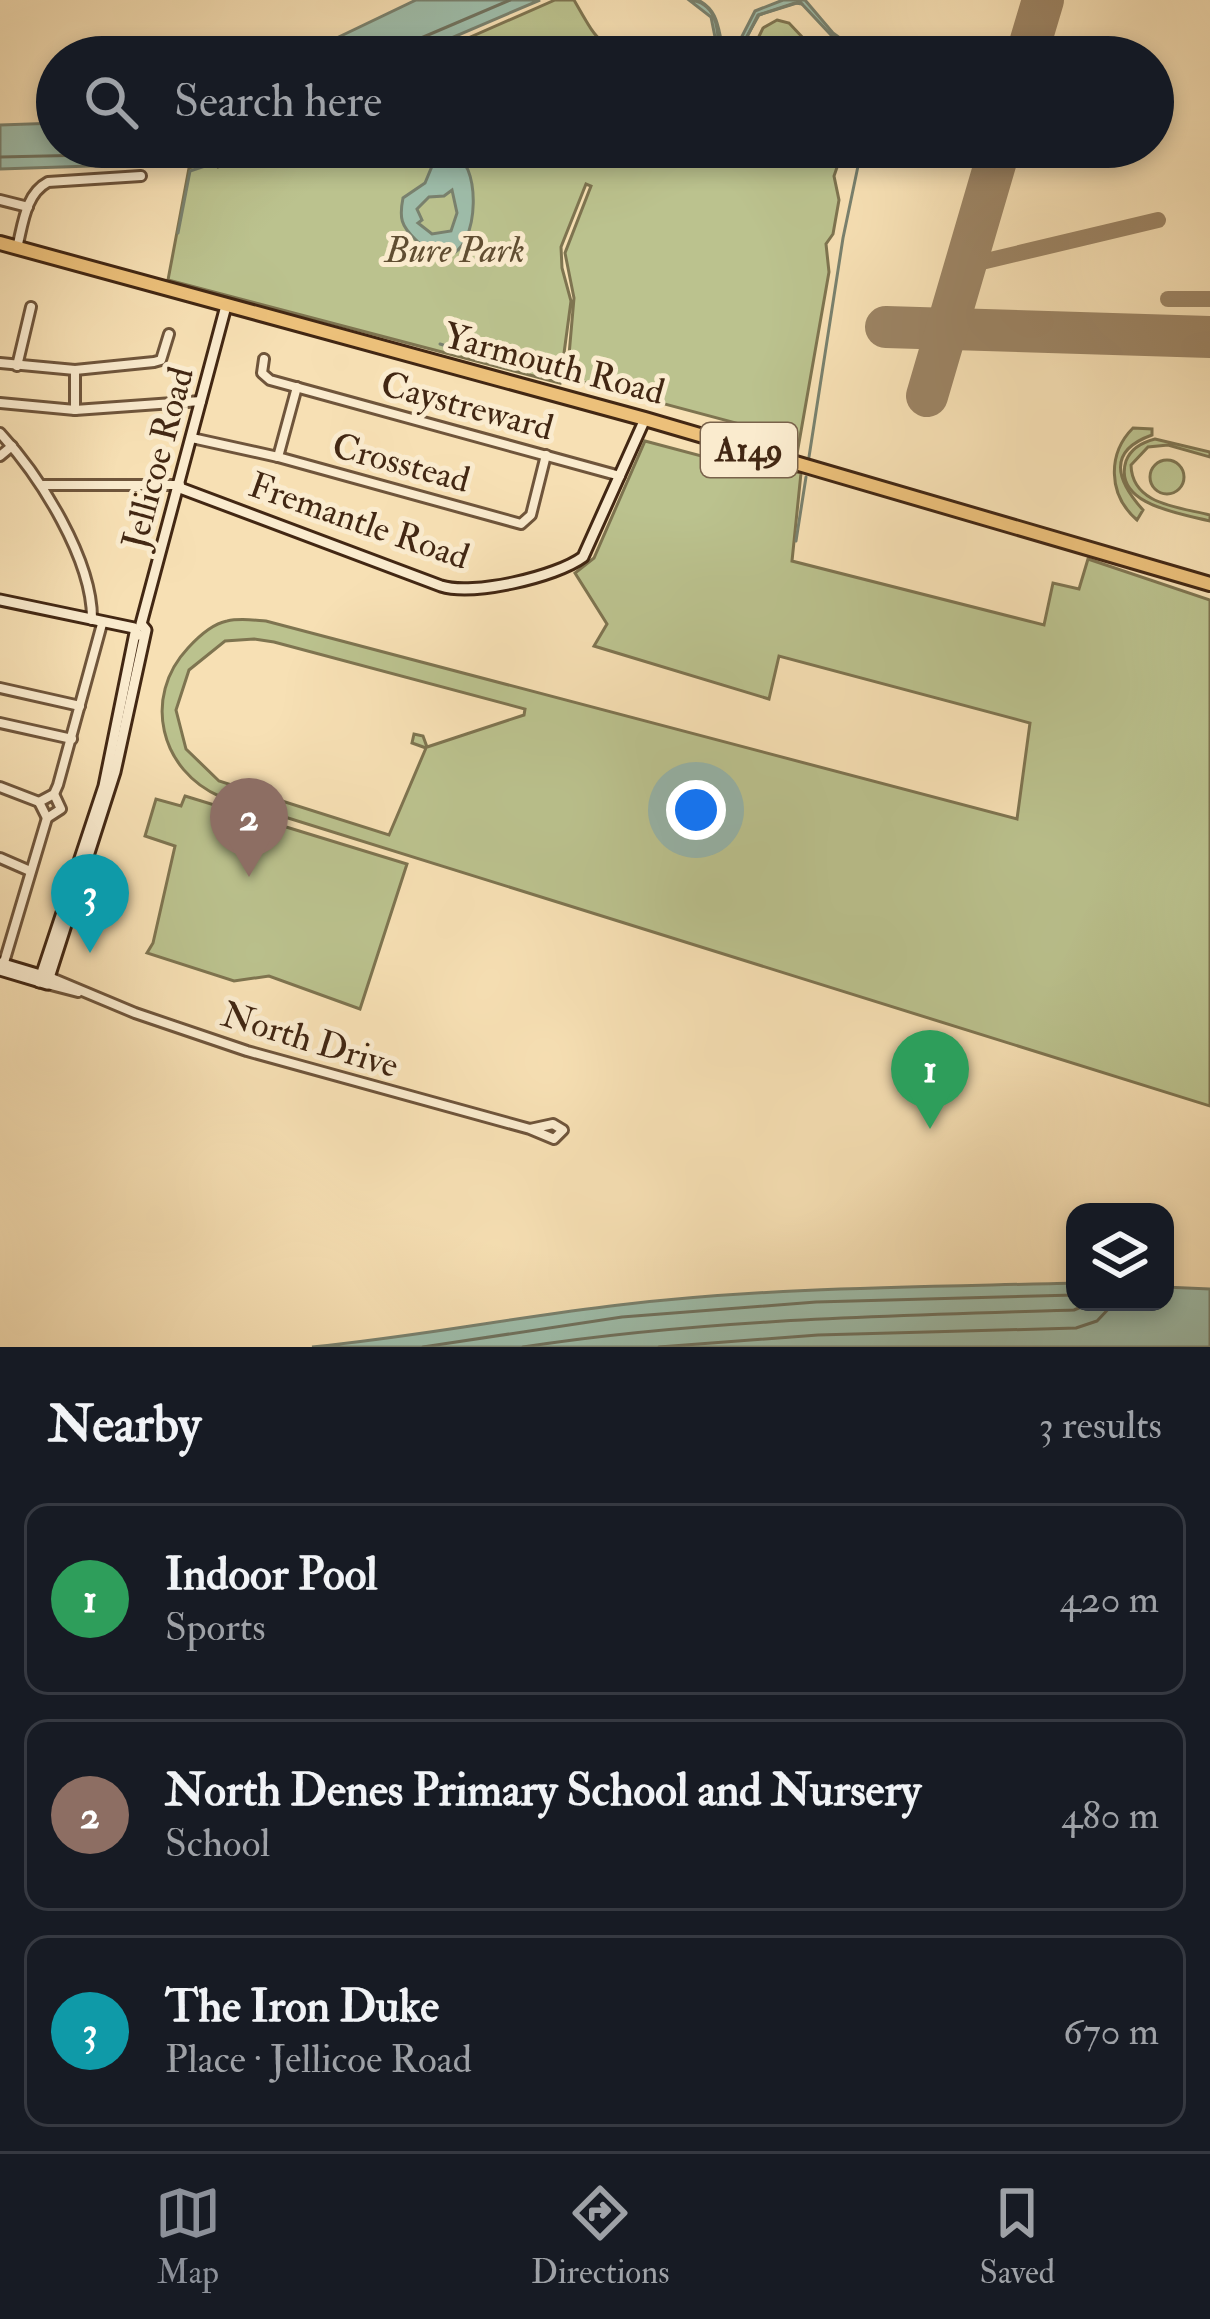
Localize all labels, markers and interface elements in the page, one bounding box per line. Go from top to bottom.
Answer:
search box [36,36,1174,168]
icon: search [78,69,144,135]
text: Search here [174,74,382,130]
park label: Bure Park [383,228,525,273]
street label: Yarmouth Road [439,313,670,415]
street label: Caystreward [376,361,558,451]
street label: Jellicoe Road [112,362,204,555]
street label: Crosstead [327,423,475,503]
road number: A149 [701,423,797,477]
street label: Fremantle Road [243,462,475,580]
pin: 2 [210,778,288,877]
your location [666,780,726,840]
pin: 3 [51,854,129,953]
street label: North Drive [216,992,404,1088]
pin: 1 [891,1030,969,1129]
map controls [1066,1203,1174,1311]
button: layers [1066,1203,1174,1311]
text: Nearby [48,1393,201,1457]
text: 3 results [1039,1401,1162,1450]
text: Indoor Pool [165,1547,378,1603]
text: 1 [83,1575,97,1624]
text: 420 m [1060,1575,1159,1624]
text: Sports [165,1603,266,1652]
text: North Denes Primary School and Nursery [165,1763,921,1819]
text: 2 [80,1791,100,1840]
text: 480 m [1061,1791,1159,1840]
text: School [165,1819,270,1868]
text: The Iron Duke [165,1979,439,2035]
text: 3 [83,2007,97,2056]
text: 670 m [1063,2007,1159,2056]
text: Place · Jellicoe Road [165,2035,472,2084]
tab: Map [155,2180,221,2293]
tab: Directions [531,2180,670,2293]
tab: Saved [980,2180,1055,2293]

